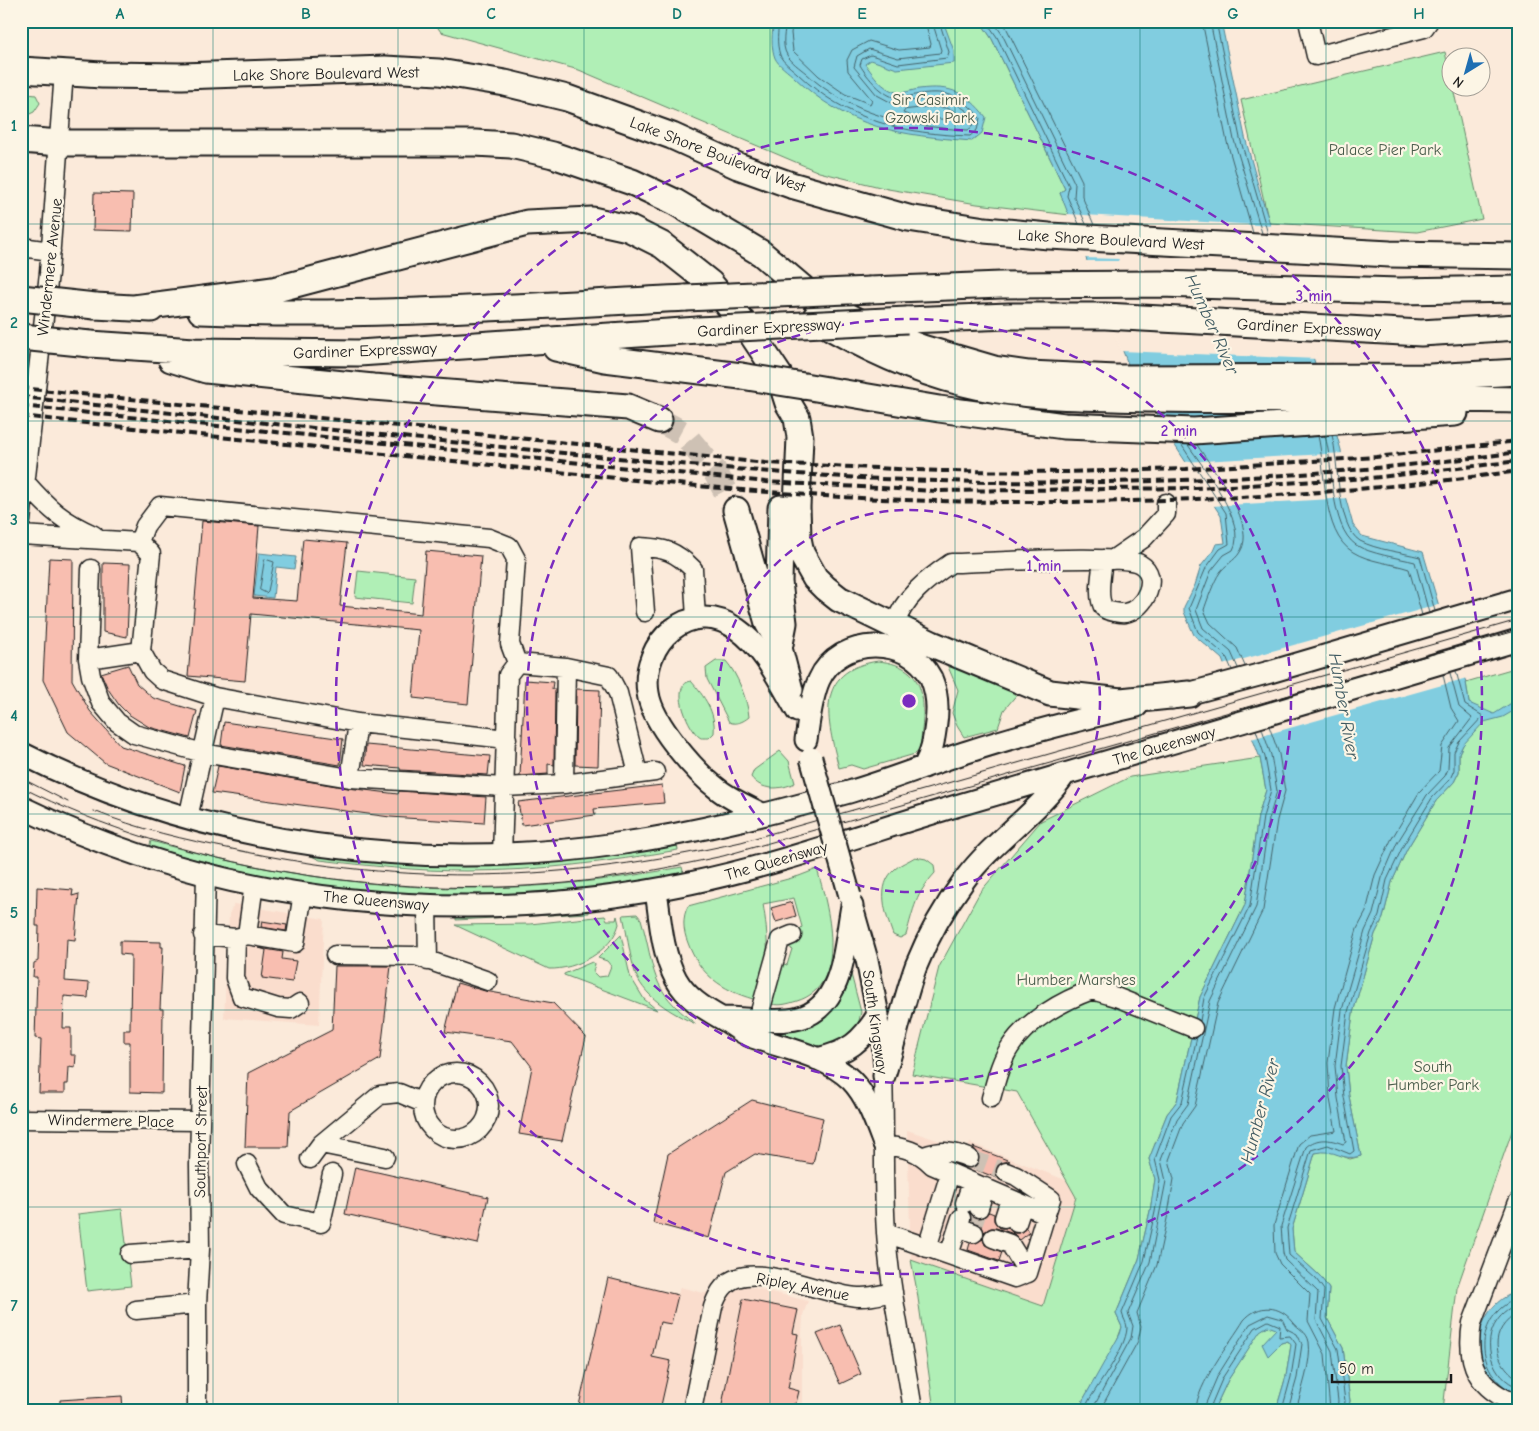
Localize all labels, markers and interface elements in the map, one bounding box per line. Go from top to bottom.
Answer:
text: A [116,5,125,23]
text: B [301,5,311,23]
text: C [486,5,496,23]
text: D [672,5,682,23]
text: E [857,5,867,23]
text: F [1043,5,1053,23]
text: G [1227,5,1239,23]
text: H [1413,5,1425,23]
north arrow [1442,48,1492,98]
street label: Lake Shore Boulevard West [233,63,420,85]
text: N [1450,72,1467,92]
park label: Sir Casimir Gzowski Park [885,91,975,127]
street label: Lake Shore Boulevard West [627,113,808,197]
text: 1 [11,117,17,135]
park label: Palace Pier Park [1329,141,1441,159]
street label: Windermere Avenue [34,197,66,337]
street label: Lake Shore Boulevard West [1017,226,1205,254]
water label: Humber River [1180,271,1243,378]
text: 3 min [1296,287,1332,305]
text: 2 [10,314,18,332]
street label: Gardiner Expressway [697,315,842,341]
street label: Gardiner Expressway [1237,315,1382,341]
street label: Gardiner Expressway [293,339,438,363]
text: 2 min [1161,422,1197,440]
text: 3 [10,511,18,529]
text: 1 min [1027,557,1061,575]
water label: Humber River [1324,651,1363,762]
centre of rings [900,692,918,710]
text: 4 [10,707,18,725]
street label: The Queensway [1111,722,1219,769]
street label: The Queensway [723,837,831,884]
street label: The Queensway [322,887,430,915]
text: 5 [10,904,18,922]
street label: South Kingsway [859,969,891,1076]
park label: Humber Marshes [1016,971,1136,989]
water label: Humber River [1236,1056,1285,1166]
park label: South Humber Park [1387,1058,1479,1094]
street label: Southport Street [191,1085,211,1198]
text: 6 [10,1100,18,1118]
street label: Windermere Place [48,1111,174,1131]
street label: Ripley Avenue [755,1269,851,1305]
text: 7 [10,1297,18,1315]
scale bar [1332,1351,1450,1383]
text: 50 m [1339,1360,1374,1378]

